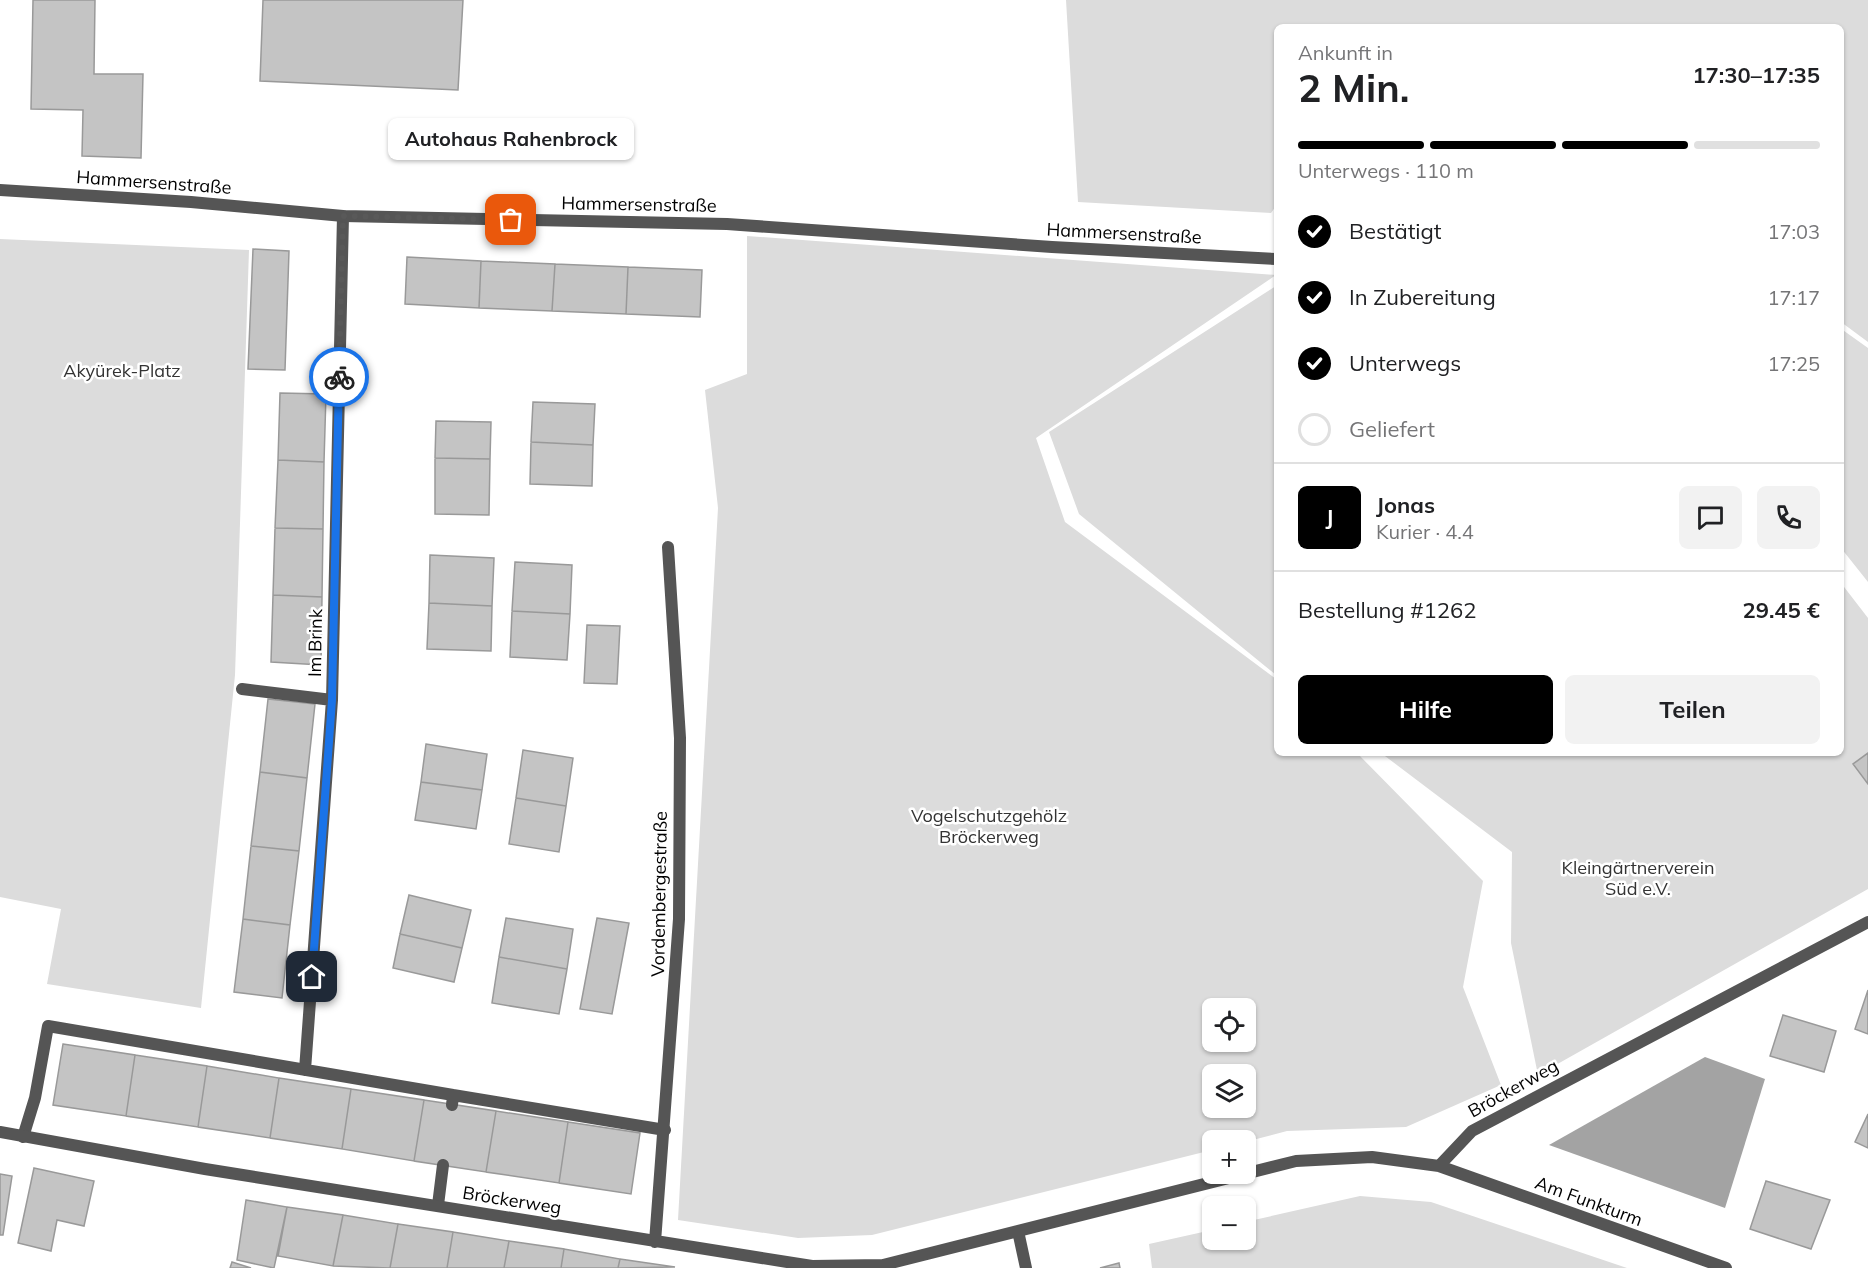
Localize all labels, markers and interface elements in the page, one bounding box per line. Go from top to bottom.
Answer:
text: Ankunft in [1298,40,1393,65]
text: 17:30–17:35 [1692,61,1820,89]
text: 2 Min. [1298,63,1409,112]
callout: Autohaus Rahenbrock [388,118,634,160]
text: Autohaus Rahenbrock [405,126,617,151]
text: Unterwegs · 110 m [1298,158,1474,183]
street label: Hammersenstraße [76,165,232,199]
street label: Hammersenstraße [561,191,717,217]
pin [485,194,536,245]
icon: bag [494,203,527,236]
icon: check [1298,215,1331,248]
street label: Hammersenstraße [1046,217,1202,249]
text: Bestätigt [1349,217,1442,245]
text: 17:03 [1767,219,1820,244]
icon: check [1298,281,1331,314]
text: In Zubereitung [1349,283,1496,311]
text: 17:17 [1767,285,1820,310]
courier [309,347,369,407]
icon: check [1298,347,1331,380]
text: Unterwegs [1349,349,1461,377]
text: 17:25 [1767,351,1820,376]
park label: Akyürek-Platz [63,359,181,382]
icon: bike [323,361,356,394]
text: Geliefert [1349,415,1435,443]
button: chat [1679,486,1742,549]
button: phone [1757,486,1820,549]
text: Jonas [1376,491,1435,519]
text: J [1326,503,1333,531]
text: Kurier · 4.4 [1376,519,1474,544]
text: Bestellung #1262 [1298,596,1476,624]
text: 29.45 € [1743,596,1820,624]
street label: Im Brink [303,608,327,677]
button: Hilfe [1298,675,1553,744]
button: Teilen [1565,675,1820,744]
park label: Vogelschutzgehölz Bröckerweg [911,804,1067,848]
street label: Vordembergestraße [646,811,672,977]
park label: Kleingärtnerverein Süd e.V. [1562,856,1714,900]
pin [286,951,337,1002]
icon: home [295,960,328,993]
map controls [1202,998,1256,1250]
button: locate [1202,998,1256,1052]
street label: Bröckerweg [1464,1054,1562,1122]
button: layers [1202,1064,1256,1118]
button: + [1202,1130,1256,1184]
street label: Am Funkturm [1532,1171,1646,1231]
street label: Bröckerweg [461,1181,563,1219]
button: − [1202,1196,1256,1250]

